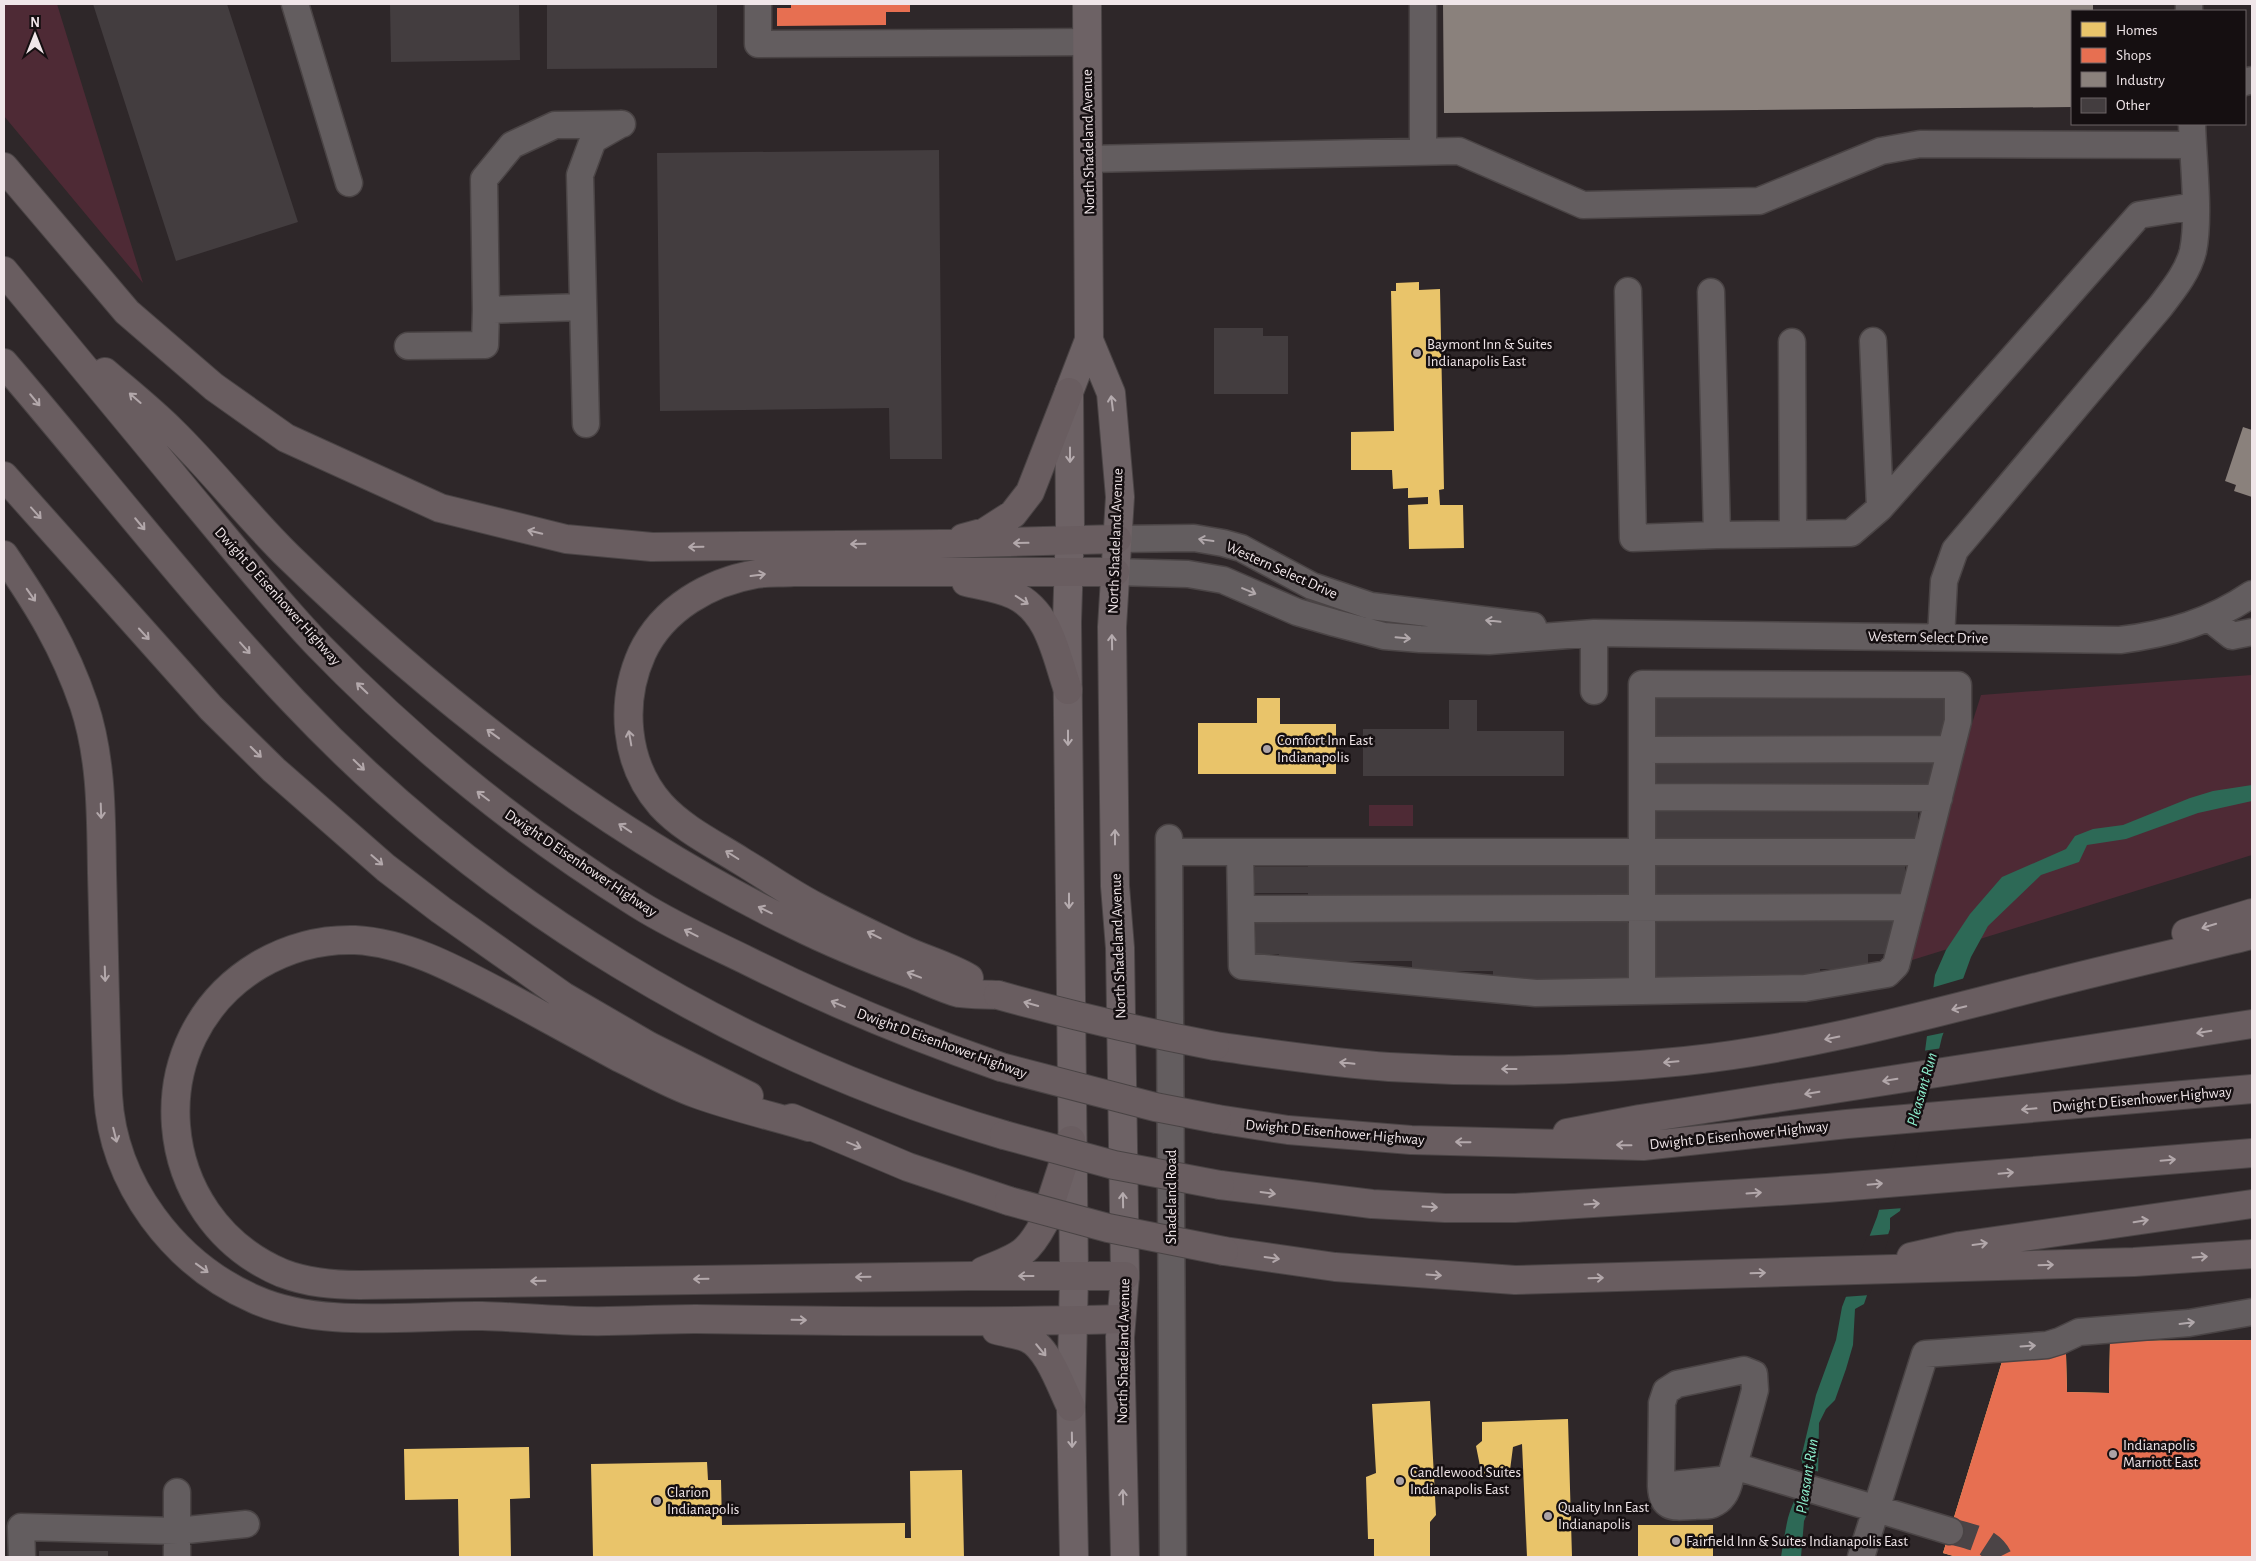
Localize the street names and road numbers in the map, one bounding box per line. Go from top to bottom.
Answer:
street label: North Shadeland Avenue [1080,69,1097,215]
street label: North Shadeland Avenue [1105,468,1126,614]
street label: Dwight D Eisenhower Highway [212,524,344,669]
street label: Western Select Drive [1224,539,1340,602]
street label: Western Select Drive [1868,629,1988,646]
street label: Dwight D Eisenhower Highway [502,807,660,920]
street label: North Shadeland Avenue [1108,873,1129,1019]
street label: Dwight D Eisenhower Highway [855,1006,1029,1081]
street label: Dwight D Eisenhower Highway [2052,1084,2233,1115]
street label: Dwight D Eisenhower Highway [1245,1117,1426,1148]
street label: Dwight D Eisenhower Highway [1649,1119,1830,1152]
street label: Shadeland Road [1164,1149,1179,1244]
street label: North Shadeland Avenue [1115,1278,1132,1424]

